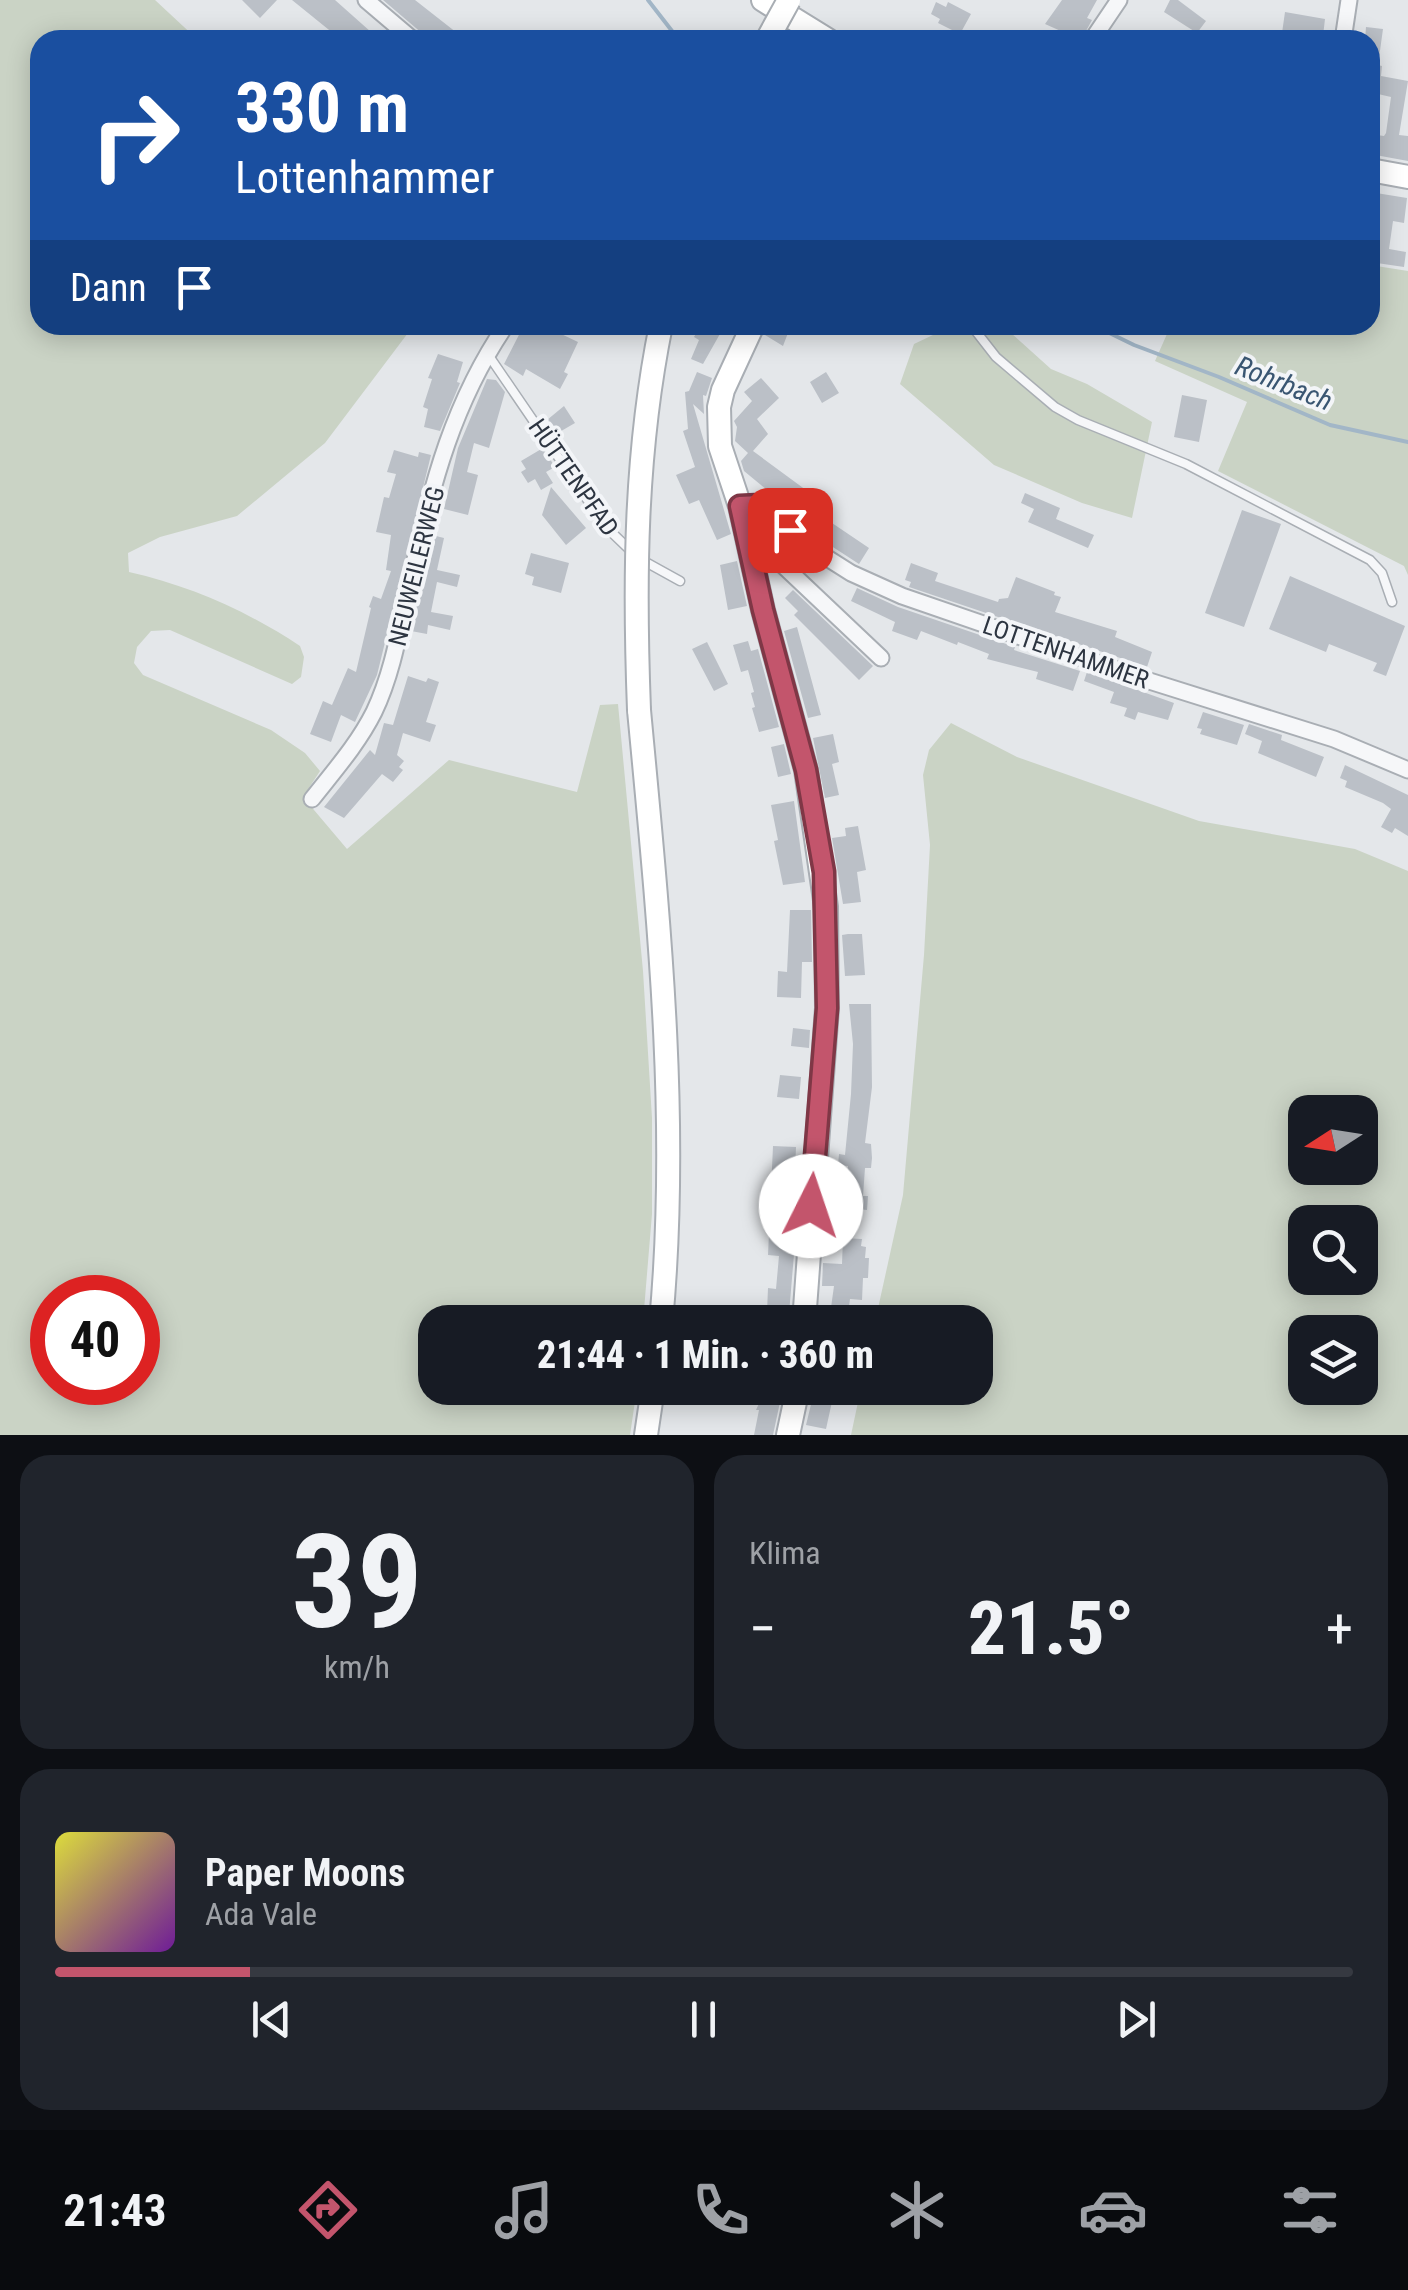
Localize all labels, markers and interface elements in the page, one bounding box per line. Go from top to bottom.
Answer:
text: 330 m [235,67,409,149]
icon: right [70,70,200,200]
text: Lottenhammer [235,151,494,204]
icon: arrive [167,260,222,315]
text: Dann [70,266,147,310]
water label: Rohrbach [1231,349,1337,418]
street label: HÜTTENPFAD [523,413,625,541]
street label: NEUWEILERWEG [383,483,450,649]
pin [748,488,833,573]
icon: arrive [763,503,818,558]
street label: LOTTENHAMMER [979,611,1153,694]
north arrow [1288,1095,1378,1185]
map controls [1288,1095,1378,1405]
position arrow [759,1154,863,1258]
button: search [1288,1205,1378,1295]
speed limit sign: 40 [30,1275,160,1405]
button: layers [1288,1315,1378,1405]
text: 21:44 · 1 Min. · 360 m [537,1333,874,1377]
text: 39 [291,1506,423,1659]
text: Klima [749,1534,821,1572]
text: 21.5° [968,1584,1134,1672]
text: − [749,1597,777,1661]
text: + [1326,1597,1353,1661]
text: km/h [324,1648,390,1686]
text: Paper Moons [205,1851,405,1895]
text: Ada Vale [205,1895,317,1933]
icon: previous [244,1992,299,2047]
icon: pause [676,1992,731,2047]
icon: next [1109,1992,1164,2047]
icon: directions [293,2175,363,2245]
icon: music [489,2175,559,2245]
icon: phone [686,2175,756,2245]
icon: climate [882,2175,952,2245]
icon: car [1078,2175,1148,2245]
icon: filters [1275,2175,1345,2245]
text: 21:43 [63,2184,166,2237]

